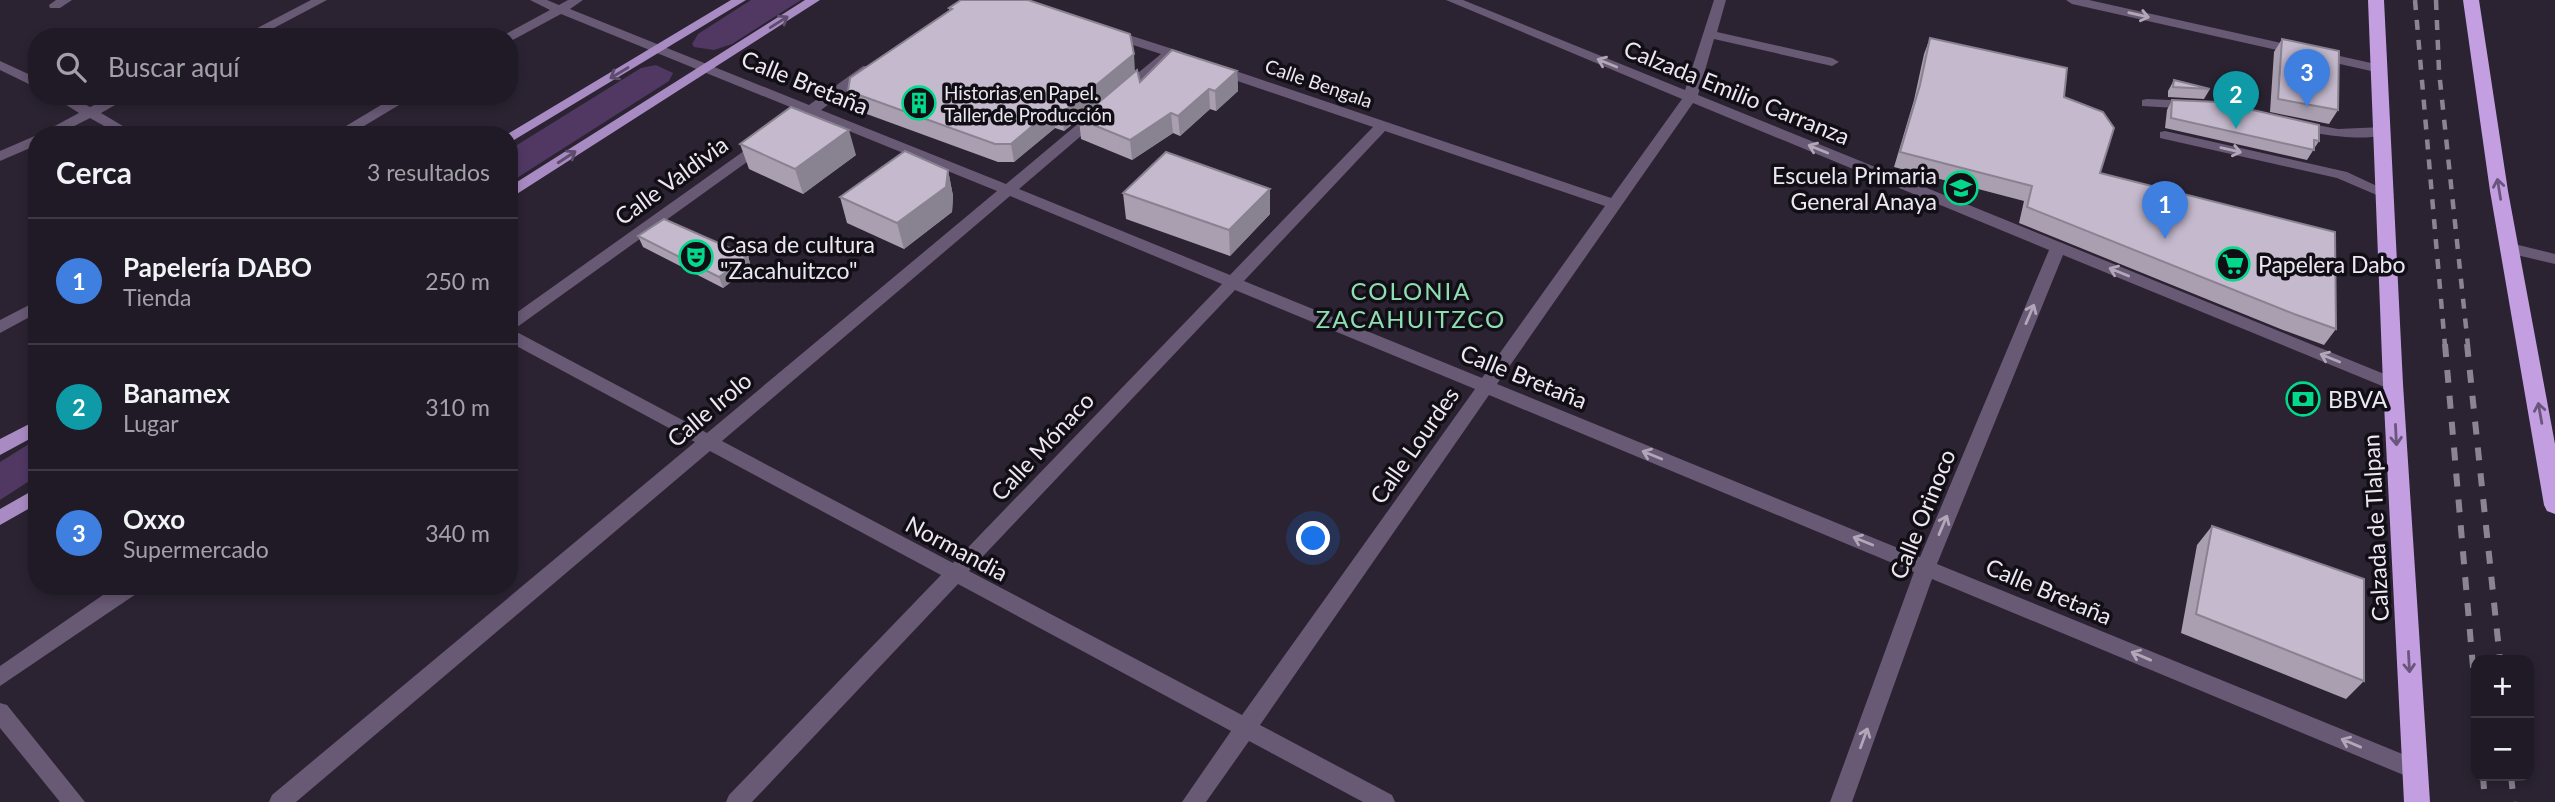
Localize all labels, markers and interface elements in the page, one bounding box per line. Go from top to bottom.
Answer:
one-way arrow [2127,9,2150,22]
one-way arrow [769,15,789,29]
search box [28,28,518,105]
street label: Calzada Emilio Carranza [1620,34,1854,150]
street label: Calle Bretaña [738,44,872,120]
icon: search [52,48,90,86]
pin: 3 [2284,49,2330,107]
text: Buscar aquí [108,51,239,83]
street label: Calle Bengala [1262,54,1376,112]
one-way arrow [1597,56,1619,69]
one-way arrow [609,67,629,81]
pin: 2 [2213,71,2259,129]
place label: Historias en Papel. Taller de Producción [944,81,1112,126]
building icon: Historias en Papel. Taller de Producción [900,84,938,122]
street label: Calle Valdivia [609,130,733,230]
one-way arrow [1808,142,1829,155]
one-way arrow [2219,143,2242,157]
one-way arrow [556,150,576,164]
text: Cerca [56,154,132,190]
text: 3 resultados [367,158,490,186]
place label: Escuela Primaria General Anaya [1772,161,1937,215]
school or university icon: Escuela Primaria General Anaya [1942,169,1980,207]
one-way arrow [2492,178,2505,201]
pin: 1 [2142,181,2188,239]
place label: Casa de cultura "Zacahuitzco" [720,230,875,284]
theatre icon: Casa de cultura "Zacahuitzco" [677,238,715,276]
supermarket icon: Papelera Dabo [2214,245,2252,283]
place label: Papelera Dabo [2258,250,2406,278]
text: Papelería DABO [123,251,312,283]
one-way arrow [2109,265,2131,278]
text: 1 [72,267,86,295]
text: 250 m [425,267,490,295]
district label: COLONIA ZACAHUITZCO [1316,276,1506,333]
text: Tienda [123,283,191,311]
one-way arrow [2025,304,2038,326]
street label: Calle Bretaña [1457,338,1591,414]
one-way arrow [2320,351,2341,364]
street label: Calle Irolo [661,366,757,452]
text: Banamex [123,377,230,409]
bank icon: BBVA [2284,380,2322,418]
street label: Calle Lourdes [1364,381,1464,509]
place label: BBVA [2328,385,2388,413]
street label: Calle Mónaco [985,386,1099,506]
text: 2 [72,393,86,421]
text: 310 m [425,393,490,421]
one-way arrow [2533,402,2546,425]
text: Lugar [123,409,179,437]
one-way arrow [2390,424,2403,446]
street label: Calzada de Tlalpan [2356,434,2394,622]
street label: Calle Orinoco [1883,445,1961,583]
one-way arrow [1642,448,1664,461]
text: Oxxo [123,503,185,535]
street label: Normandia [901,509,1013,587]
one-way arrow [1938,514,1951,536]
text: 3 [72,519,86,547]
text: 340 m [425,519,490,547]
your location [1296,521,1330,555]
one-way arrow [1853,534,1874,547]
text: Supermercado [123,535,269,563]
street label: Calle Bretaña [1982,552,2116,630]
one-way arrow [2131,649,2152,662]
one-way arrow [2402,651,2415,674]
map controls [2471,655,2534,781]
button: + [2471,655,2534,718]
button: − [2471,718,2534,781]
one-way arrow [1859,727,1871,749]
one-way arrow [2341,736,2363,749]

